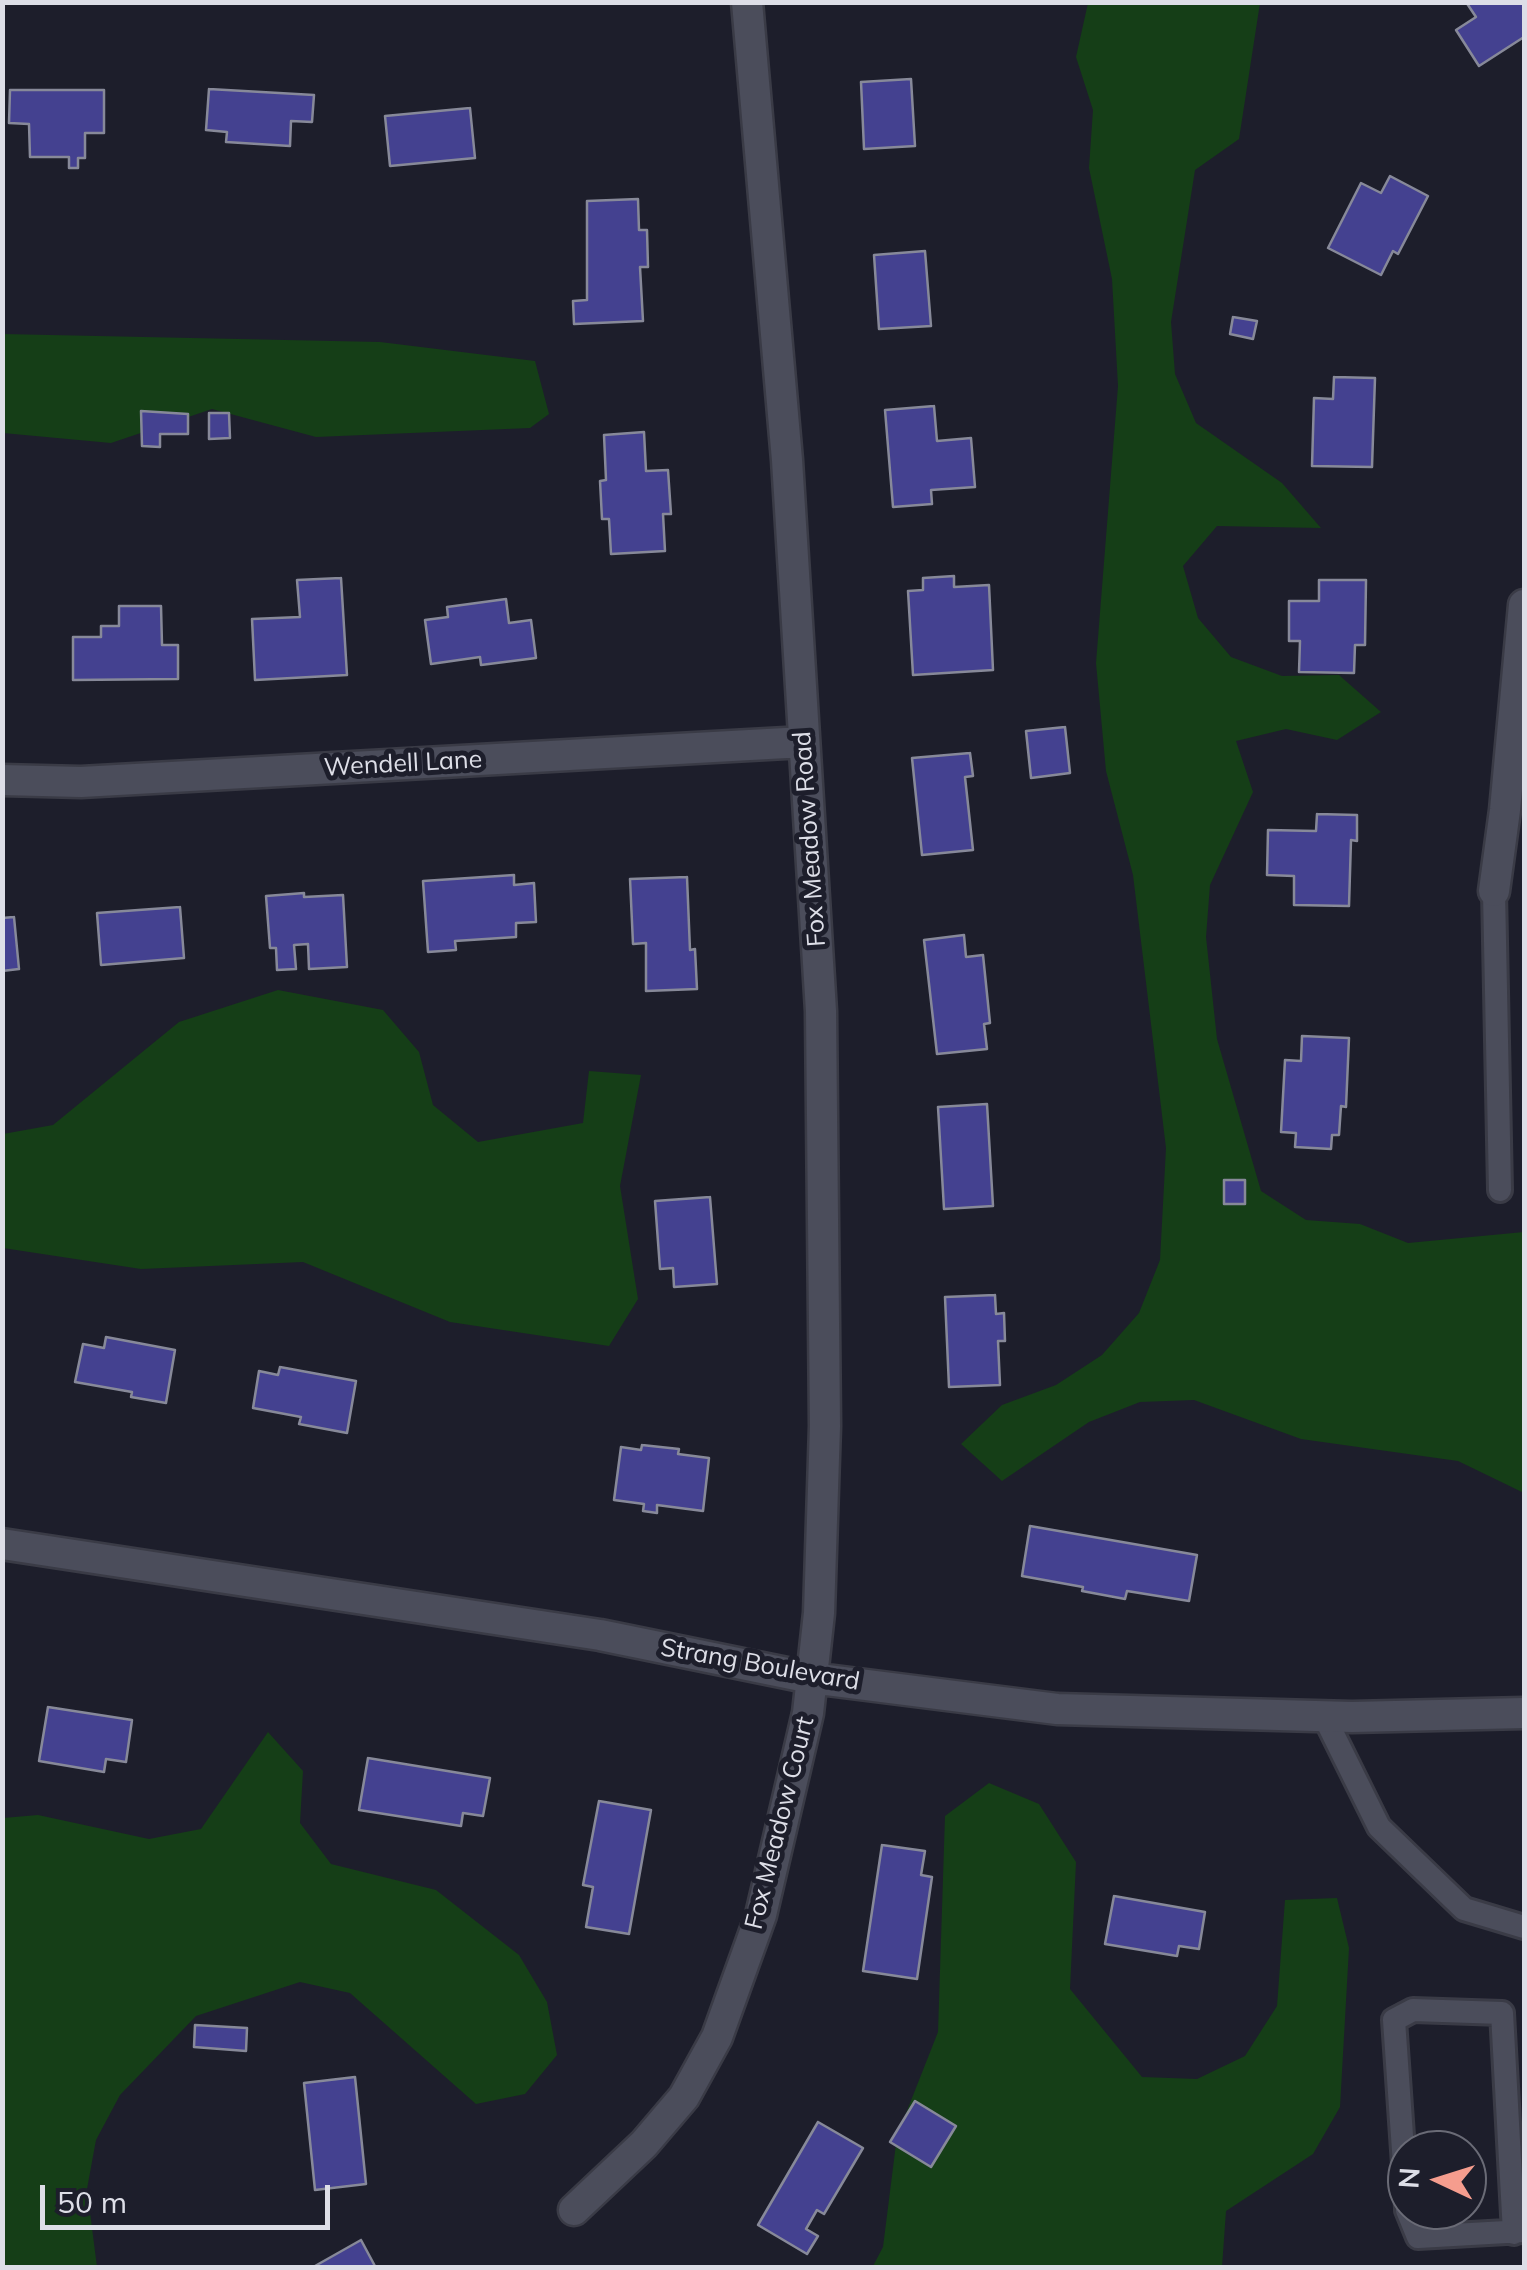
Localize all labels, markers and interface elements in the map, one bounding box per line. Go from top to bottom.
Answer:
street label: Fox Meadow Road [787,730,833,948]
street label: Wendell Lane [323,745,483,783]
street label: Strang Boulevard [658,1633,862,1697]
street label: Fox Meadow Court [739,1713,821,1933]
north arrow [1387,2130,1487,2230]
scale bar [45,2165,335,2227]
text: N [1390,2166,1427,2190]
text: 50 m [57,2183,127,2221]

